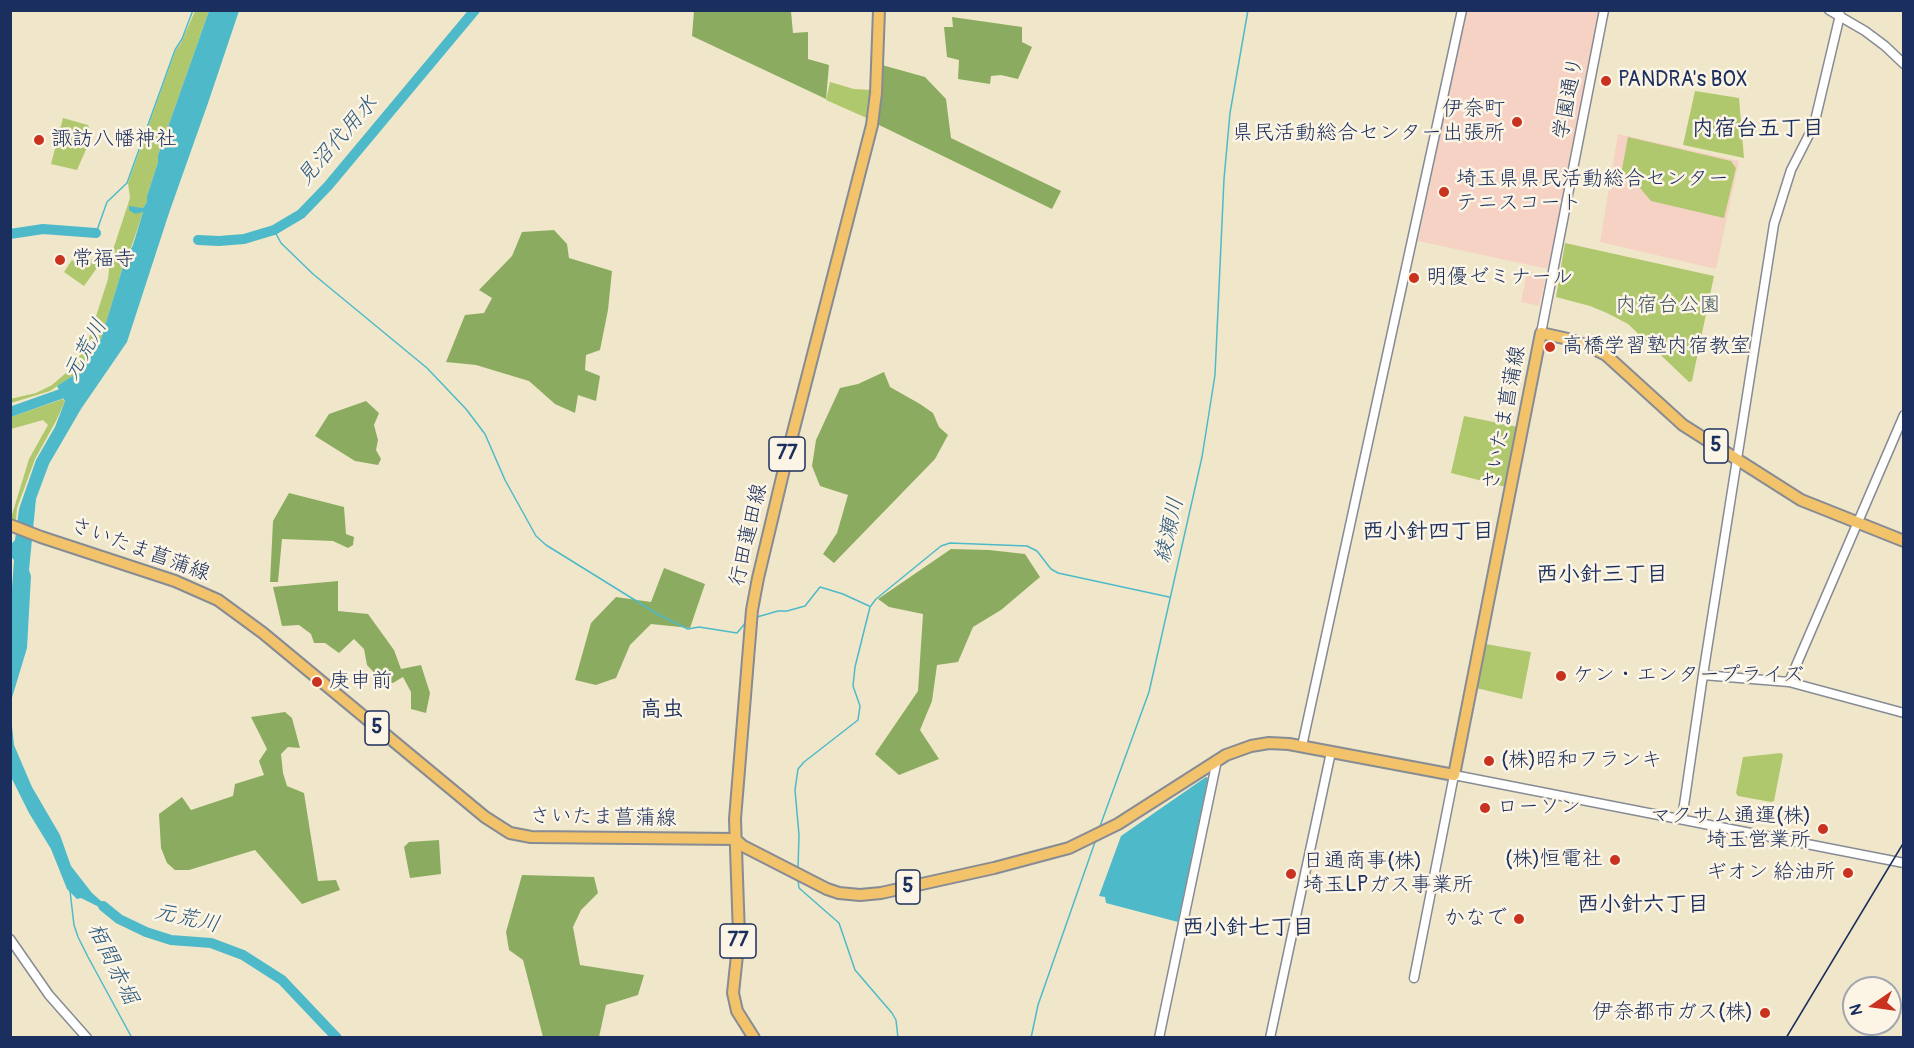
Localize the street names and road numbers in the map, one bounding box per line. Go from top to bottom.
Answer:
street label: 学園通り [1549,54,1589,142]
street label: さいたま菖蒲線 [1479,343,1531,493]
road number: 5 [1704,429,1728,463]
road number: 77 [769,437,805,471]
street label: 行田蓮田線 [725,481,773,589]
street label: さいたま菖蒲線 [67,513,213,587]
road number: 5 [365,711,389,745]
street label: さいたま菖蒲線 [529,804,677,832]
road number: 5 [896,870,920,904]
road number: 77 [720,924,756,958]

